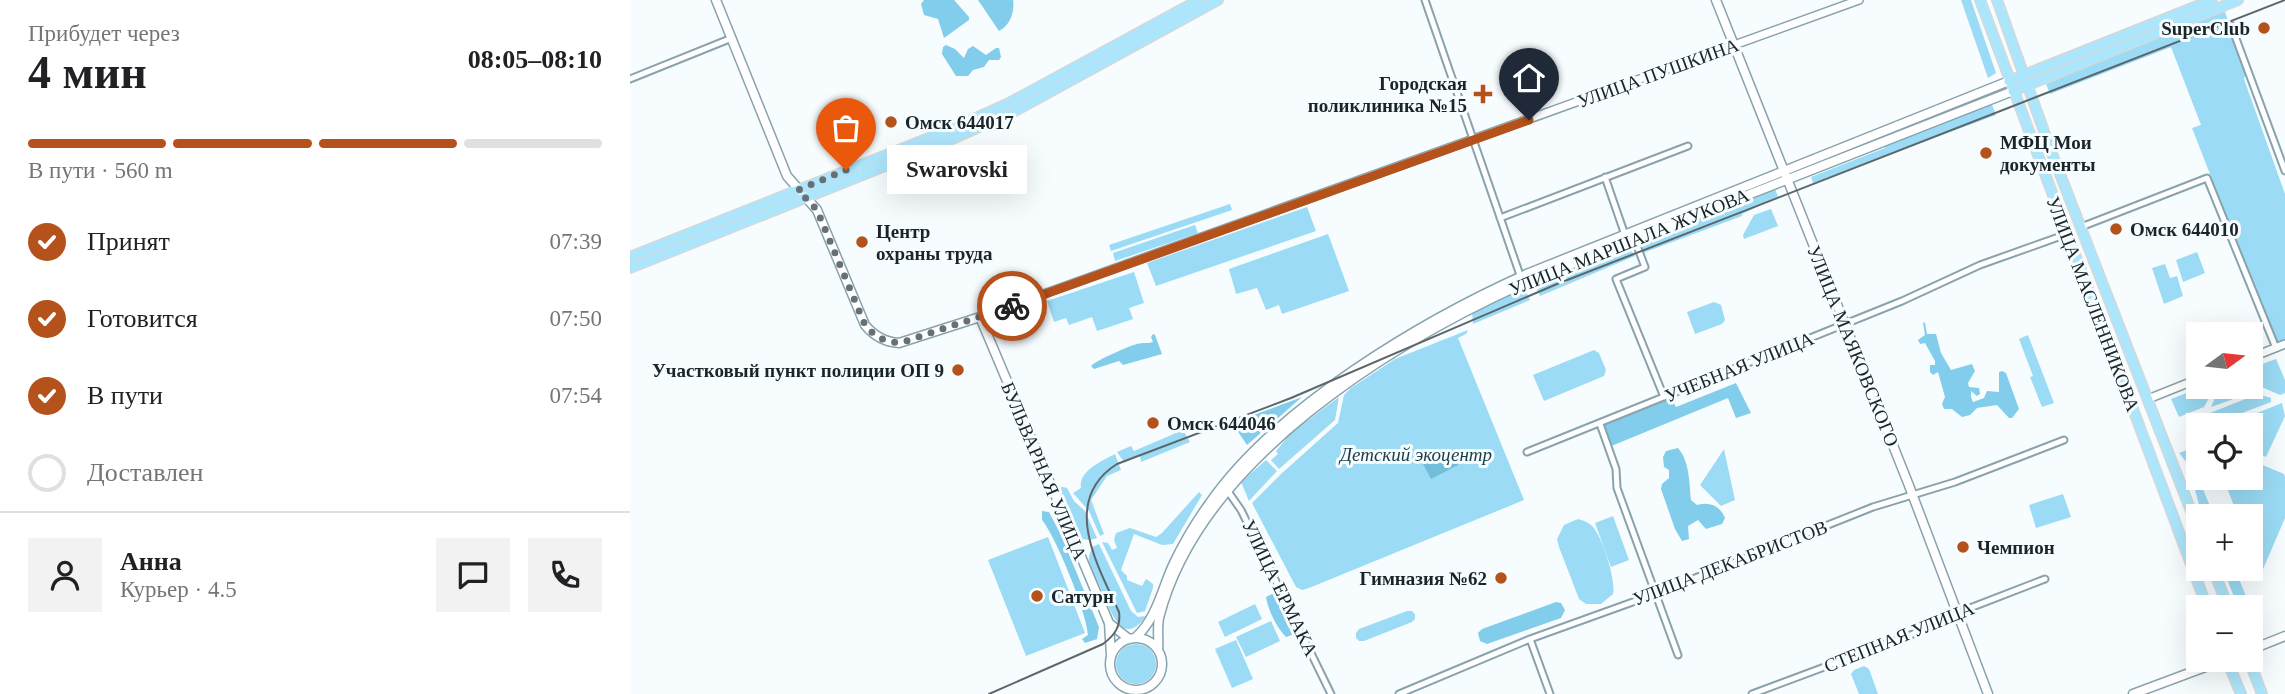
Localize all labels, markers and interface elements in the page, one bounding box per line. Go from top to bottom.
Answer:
place label: SuperClub [2161,18,2250,39]
marker: SuperClub [2256,20,2272,36]
text: Прибудет через [28,21,180,46]
street label: УЛИЦА ПУШКИНА [1574,34,1742,112]
text: 08:05–08:10 [468,45,602,74]
text: 4 мин [28,47,147,98]
pin [1499,48,1559,120]
icon: home [1510,59,1548,97]
place label: Городская поликлиника №15 [1308,73,1467,116]
marker: Городская поликлиника №15 [1473,84,1493,104]
pin [816,98,876,170]
icon: bag [827,109,865,147]
place label: Омск 644017 [905,112,1014,133]
marker: Омск 644017 [883,114,899,130]
place label: МФЦ Мои документы [2000,132,2096,175]
marker: МФЦ Мои документы [1978,145,1994,161]
callout: Swarovski [888,146,1028,194]
text: Swarovski [906,157,1008,182]
text: В пути · 560 m [28,158,173,183]
street label: УЛИЦА МАРШАЛА ЖУКОВА [1506,184,1752,300]
street label: УЛИЦА МАСЛЕННИКОВА [2042,193,2144,415]
place label: Омск 644010 [2130,219,2239,240]
place label: Центр охраны труда [876,221,993,264]
marker: Омск 644010 [2108,221,2124,237]
icon: check [28,223,66,261]
text: Принят [87,227,170,256]
text: 07:39 [550,229,602,254]
marker: Центр охраны труда [854,234,870,250]
street label: УЛИЦА МАЯКОВСКОГО [1803,242,1903,450]
courier [977,271,1047,341]
icon: bike [993,287,1031,325]
icon: check [28,300,66,338]
text: Готовится [87,304,198,333]
text: 07:50 [550,306,602,331]
north arrow [2186,322,2263,399]
map controls [2186,322,2263,672]
street label: УЧЕБНАЯ УЛИЦА [1662,327,1817,406]
place label: Участковый пункт полиции ОП 9 [652,360,944,381]
marker: Участковый пункт полиции ОП 9 [950,362,966,378]
icon: check [28,377,66,415]
street label: БУЛЬВАРНАЯ УЛИЦА [997,379,1091,563]
text: В пути [87,381,163,410]
text: 07:54 [550,383,602,408]
place label: Омск 644046 [1167,413,1276,434]
button: locate [2186,413,2263,490]
marker: Омск 644046 [1145,415,1161,431]
park label: Детский экоцентр [1338,444,1492,465]
text: Доставлен [87,458,204,487]
button: + [2186,504,2263,581]
street label: УЛИЦА ЕРМАКА [1238,516,1322,660]
street label: УЛИЦА ДЕКАБРИСТОВ [1630,516,1830,610]
place label: Чемпион [1977,537,2055,558]
button: person [28,538,102,612]
button: chat [436,538,510,612]
button: phone [528,538,602,612]
marker: Чемпион [1955,539,1971,555]
text: Анна [120,547,182,576]
place label: Гимназия №62 [1360,568,1487,589]
marker: Гимназия №62 [1493,570,1509,586]
text: Курьер · 4.5 [120,577,237,602]
place label: Сатурн [1051,586,1114,607]
marker: Сатурн [1029,588,1045,604]
button: − [2186,595,2263,672]
street label: СТЕПНАЯ УЛИЦА [1821,597,1977,677]

